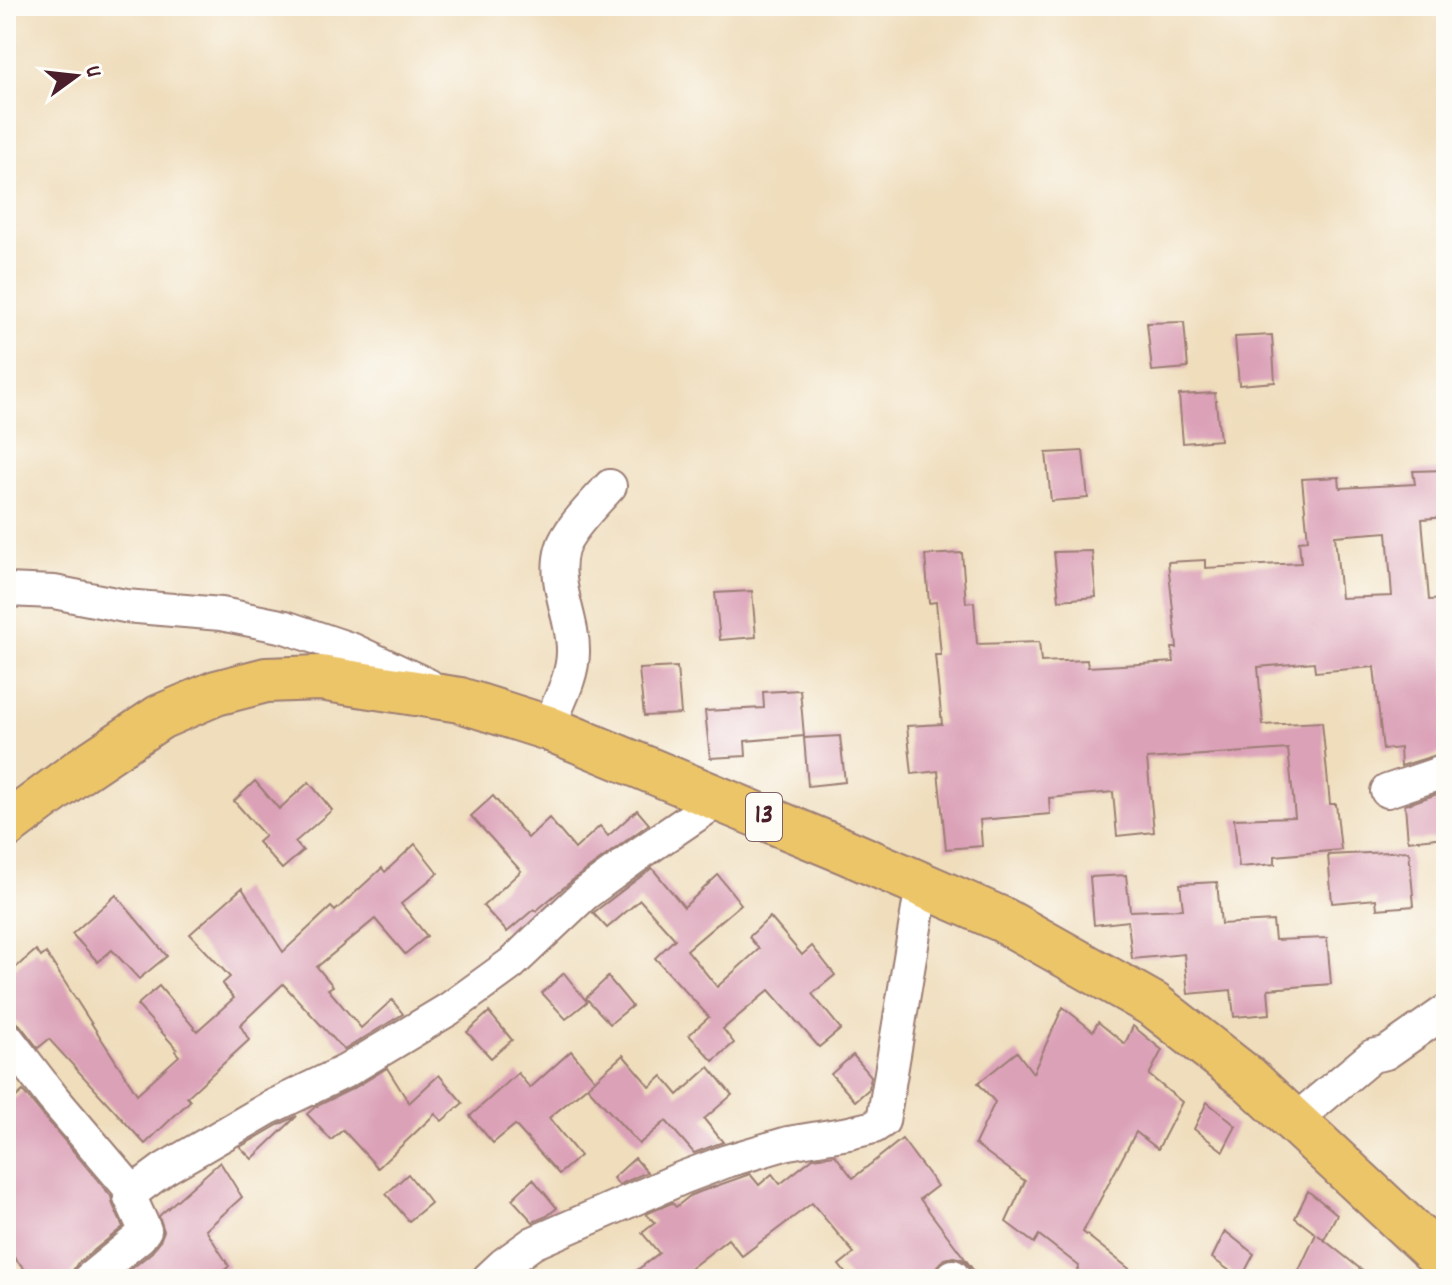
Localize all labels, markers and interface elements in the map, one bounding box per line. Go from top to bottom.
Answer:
north arrow [36,36,116,116]
text: U [76,63,108,81]
road number: 13 [746,793,782,841]

